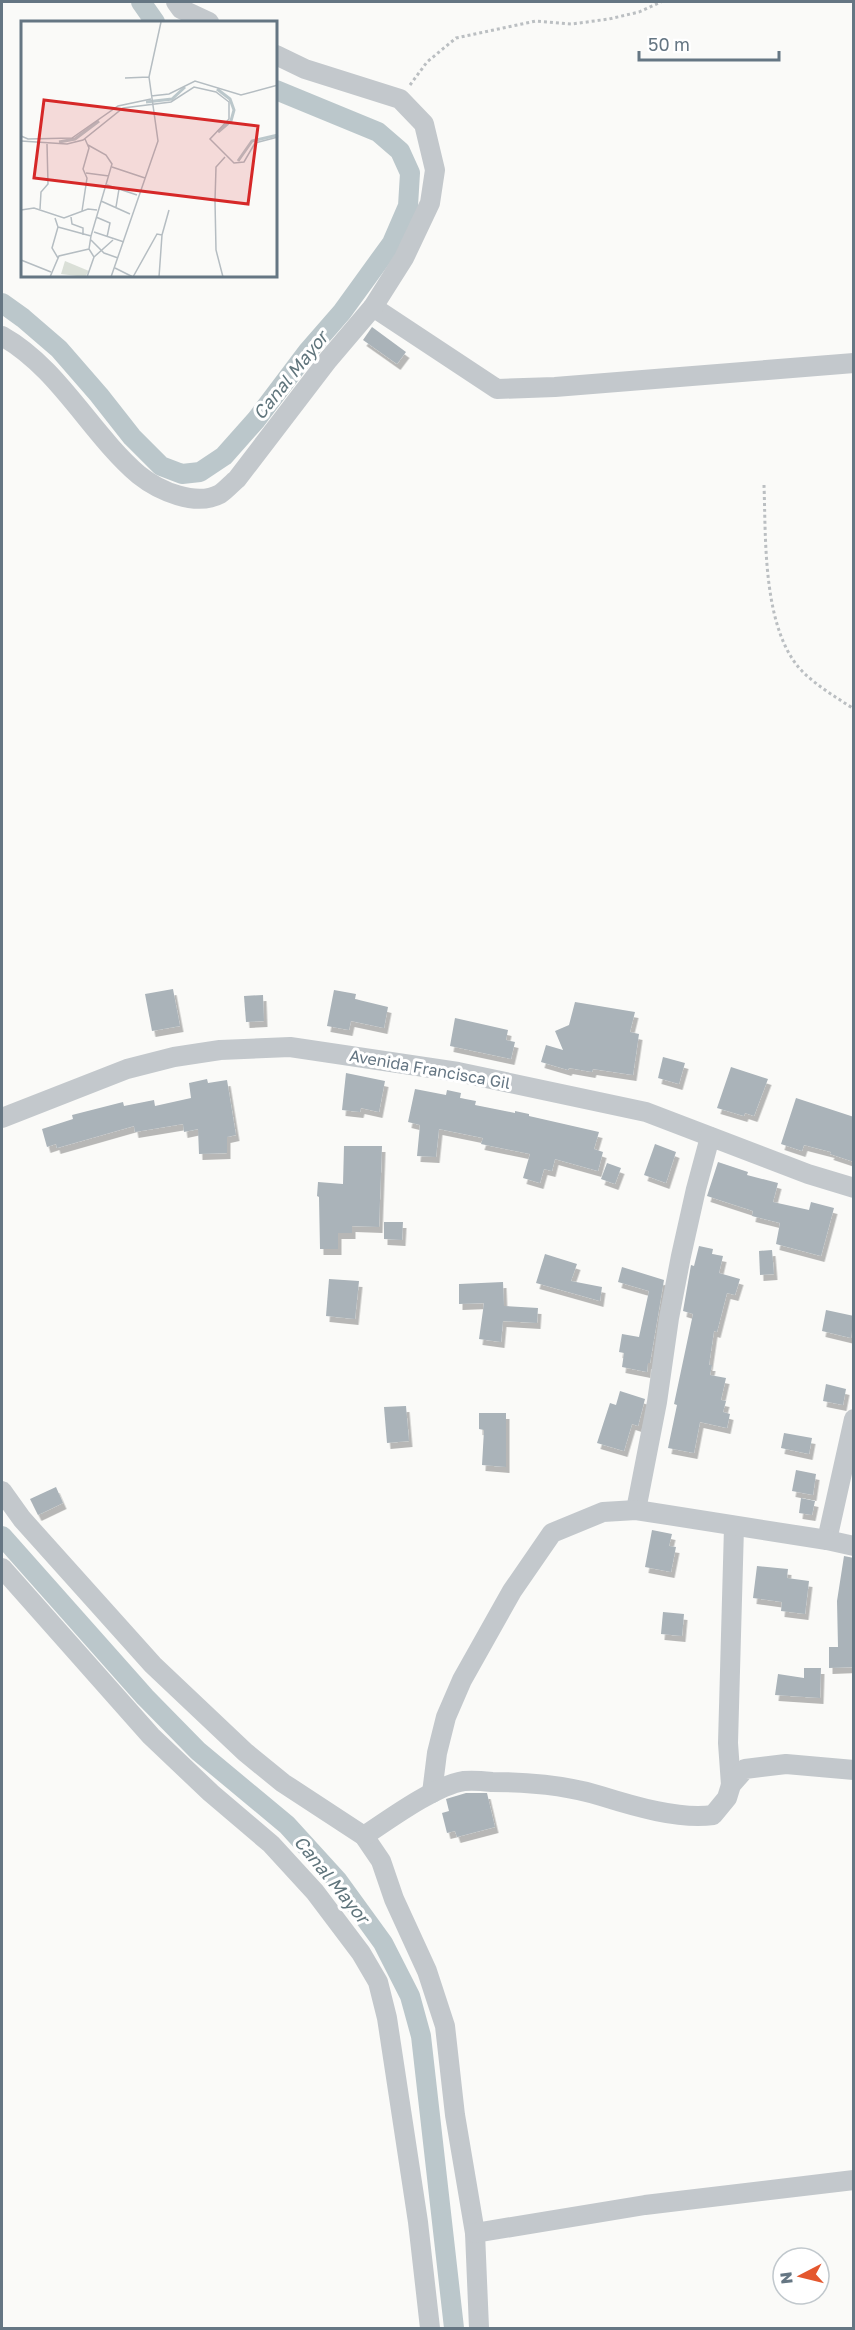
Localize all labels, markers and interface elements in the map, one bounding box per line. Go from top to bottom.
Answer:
inset map [21,21,278,278]
scale bar [639,24,778,62]
text: 50 m [648,33,690,55]
water label: Canal Mayor [248,324,334,423]
street label: Avenida Francisca Gil [348,1045,512,1093]
water label: Canal Mayor [290,1831,376,1930]
north arrow [771,2246,831,2306]
text: N [775,2271,797,2285]

